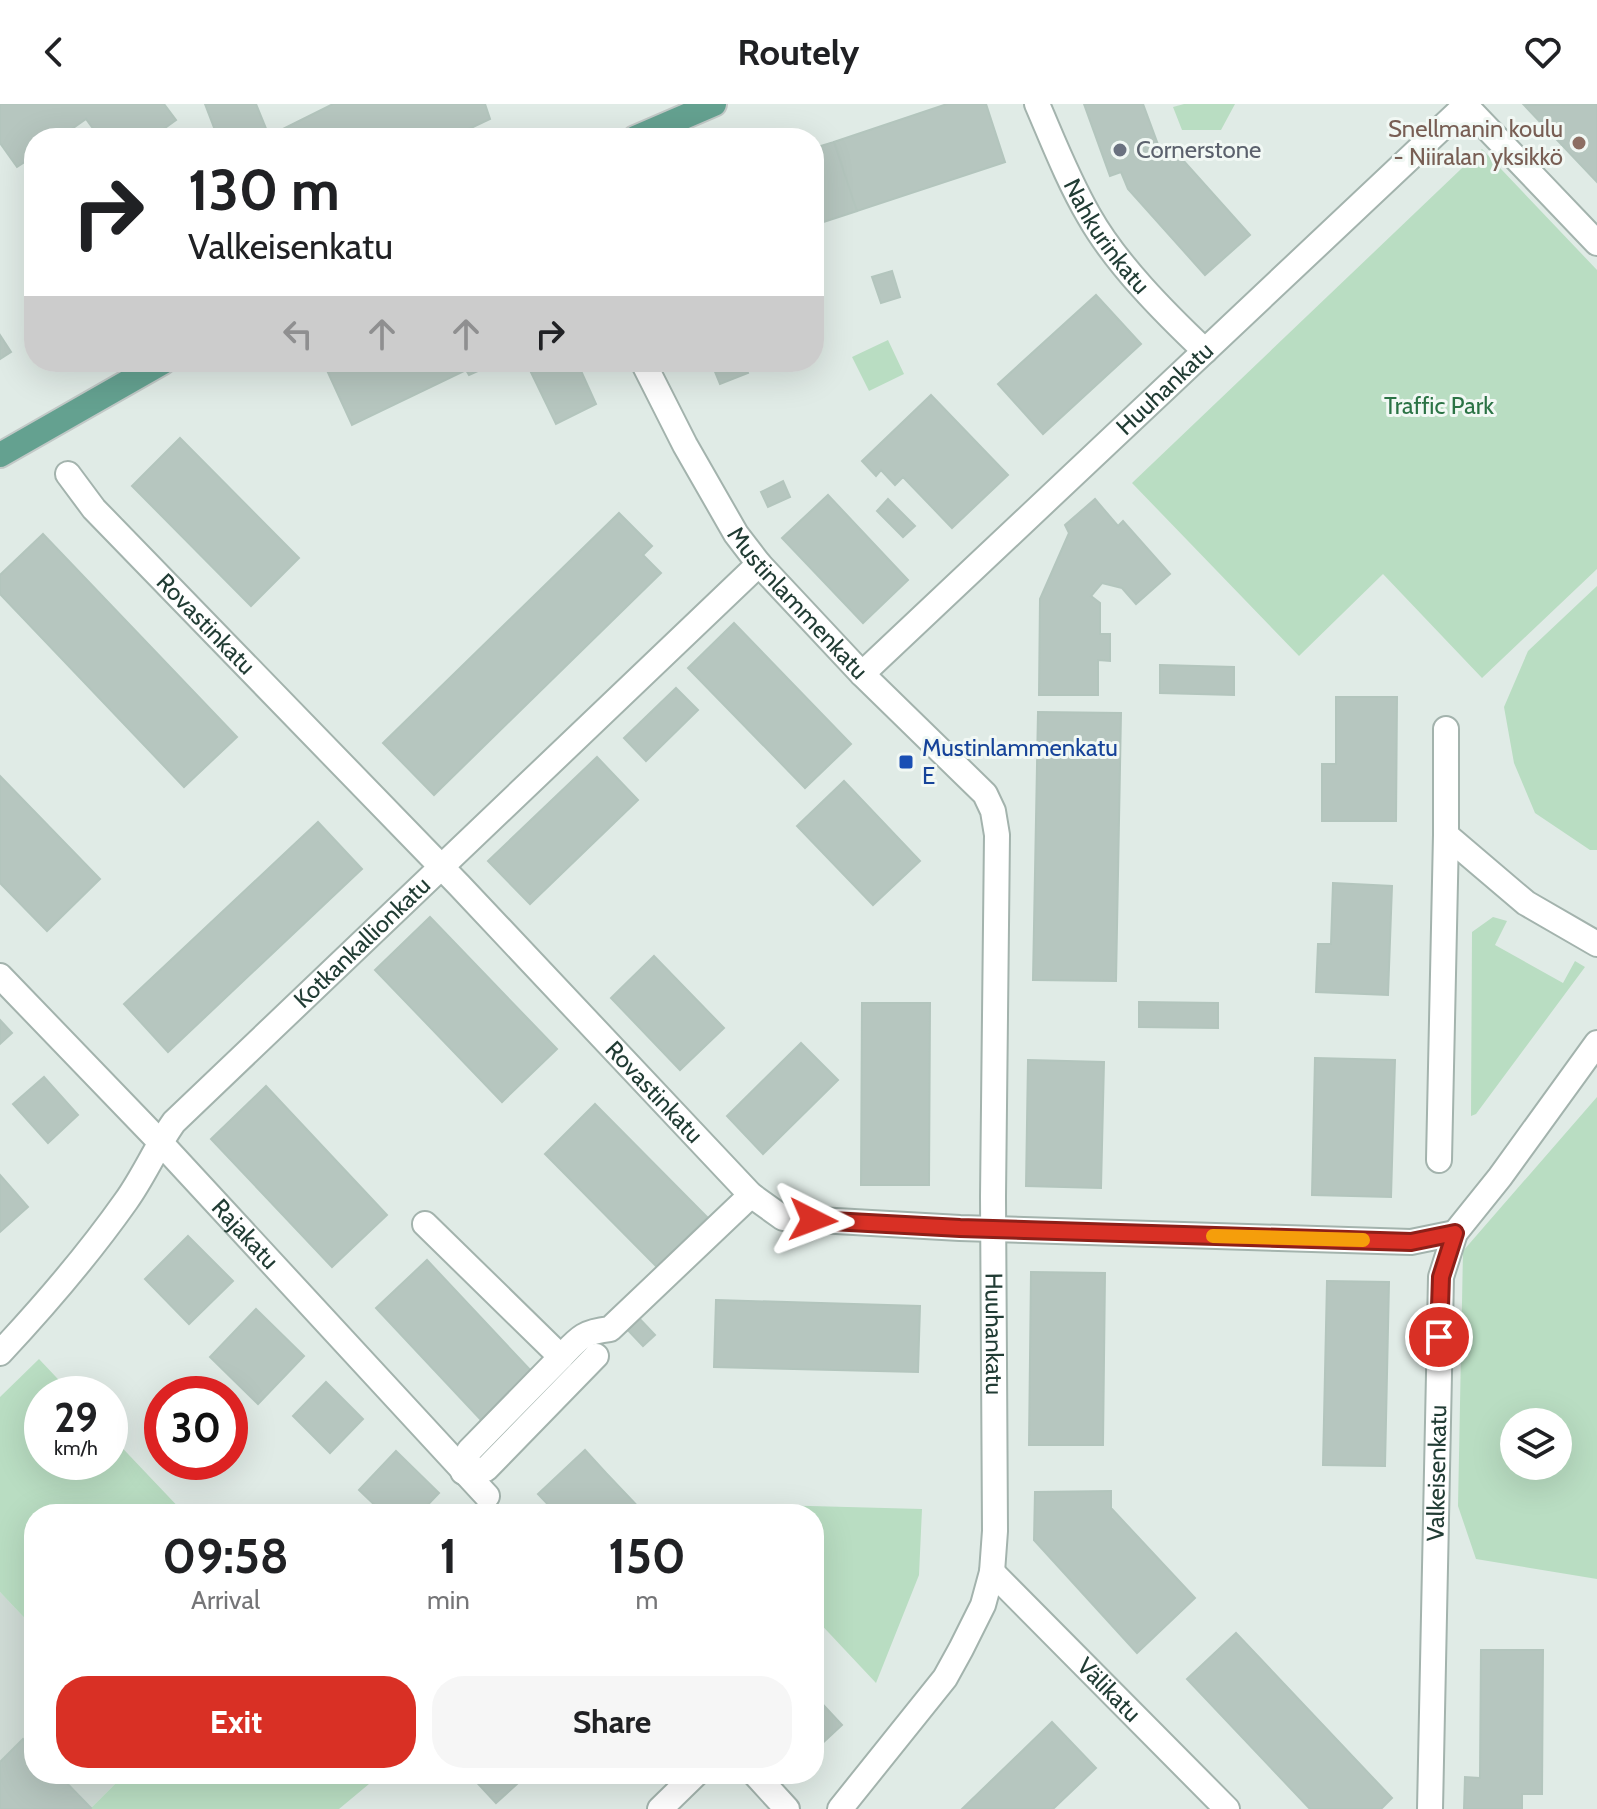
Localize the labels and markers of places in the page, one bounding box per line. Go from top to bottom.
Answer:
place label: Snellmanin koulu - Niiralan yksikkö [1388,114,1563,171]
marker: Snellmanin koulu - Niiralan yksikkö [1570,134,1588,152]
place label: Cornerstone [1136,135,1261,164]
marker: Cornerstone [1111,141,1129,159]
place label: Mustinlammenkatu E [922,733,1118,790]
marker: Mustinlammenkatu E [897,753,915,771]
pin [1405,1303,1473,1371]

